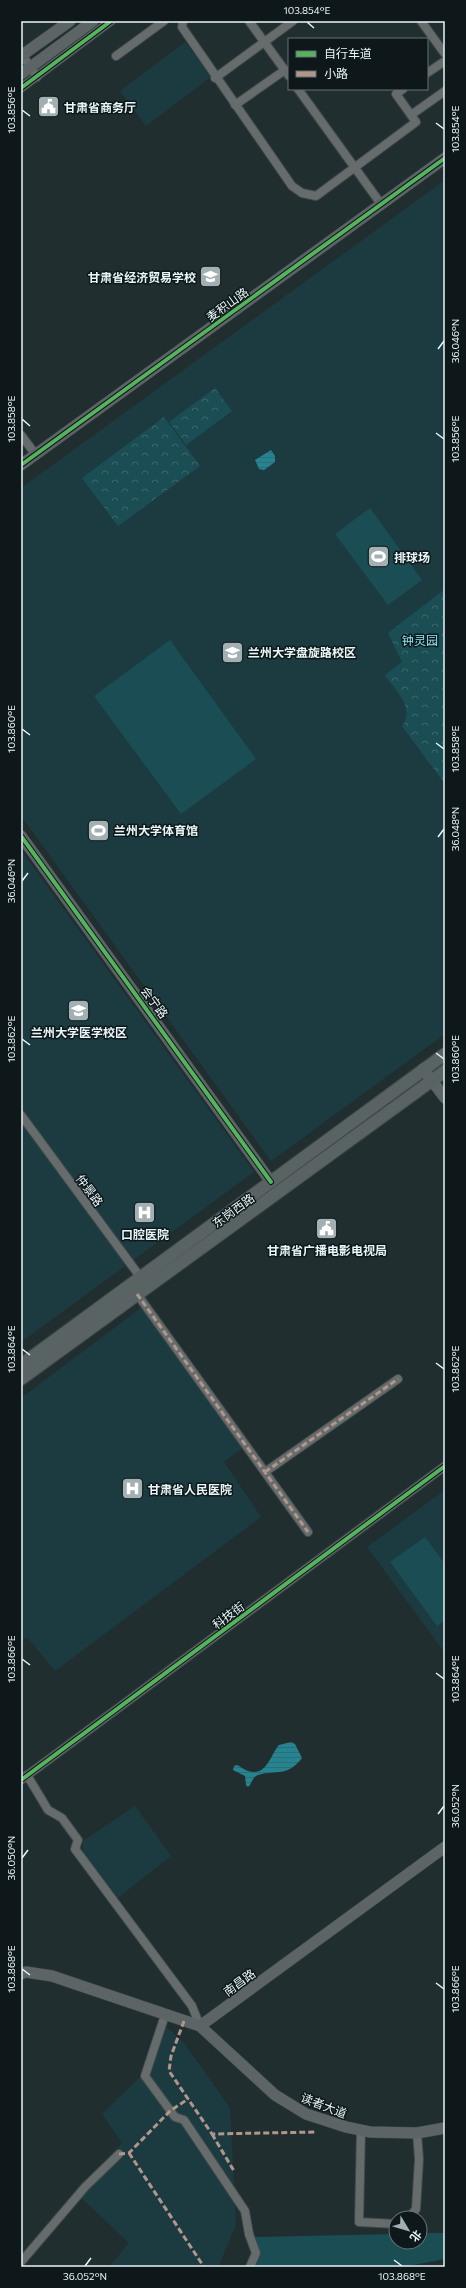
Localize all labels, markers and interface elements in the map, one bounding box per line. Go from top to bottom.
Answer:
text: 103.854°E [284,4,331,16]
legend [288,38,428,90]
text: 自行车道 [324,46,372,60]
text: 小路 [324,66,348,80]
text: 103.856°E [5,86,17,134]
public building icon: 甘肃省商务厅 [36,94,62,120]
place label: 甘肃省商务厅 [64,100,136,114]
text: 103.854°E [449,105,461,152]
school or university icon: 甘肃省经济贸易学校 [198,264,224,290]
place label: 甘肃省经济贸易学校 [88,270,196,284]
street label: 麦积山路 [203,284,251,324]
text: 36.046°N [449,319,461,363]
text: 103.858°E [5,395,17,443]
text: 103.856°E [449,415,461,463]
sports icon: 排球场 [366,544,392,570]
place label: 排球场 [394,550,430,564]
park label: 钟灵园 [402,633,438,647]
school or university icon: 兰州大学盘旋路校区 [220,639,246,665]
place label: 兰州大学盘旋路校区 [248,645,356,659]
text: 103.860°E [5,705,17,753]
text: 103.858°E [449,725,461,773]
text: 36.048°N [449,807,461,851]
sports icon: 兰州大学体育馆 [85,817,111,843]
place label: 兰州大学体育馆 [114,823,198,837]
text: 36.046°N [5,859,17,903]
street label: 会宁路 [139,983,171,1021]
school or university icon: 兰州大学医学校区 [66,998,92,1024]
text: 103.862°E [5,1016,17,1062]
place label: 兰州大学医学校区 [31,1025,127,1039]
text: 103.860°E [449,1035,461,1083]
street label: 仲景路 [74,1171,106,1209]
street label: 东岗西路 [209,1190,257,1230]
hospital icon: 口腔医院 [132,1200,158,1226]
public building icon: 甘肃省广播电影电视局 [314,1216,340,1242]
place label: 口腔医院 [121,1227,169,1241]
place label: 甘肃省广播电影电视局 [267,1243,387,1257]
text: 103.864°E [5,1325,17,1373]
text: 103.862°E [449,1346,461,1392]
hospital icon: 甘肃省人民医院 [119,1476,145,1502]
place label: 甘肃省人民医院 [148,1482,232,1496]
street label: 科技街 [209,1599,247,1631]
text: 103.866°E [5,1635,17,1683]
text: 103.864°E [449,1655,461,1703]
text: 36.052°N [449,1784,461,1828]
text: 36.050°N [5,1836,17,1880]
text: 103.868°E [5,1945,17,1993]
text: 103.866°E [449,1965,461,2013]
street label: 南昌路 [220,1966,258,1998]
street label: 读者大道 [299,2090,349,2120]
north arrow [388,2210,428,2250]
text: 北 [408,2228,425,2245]
text: 36.052°N [63,2270,107,2282]
text: 103.868°E [378,2270,426,2282]

